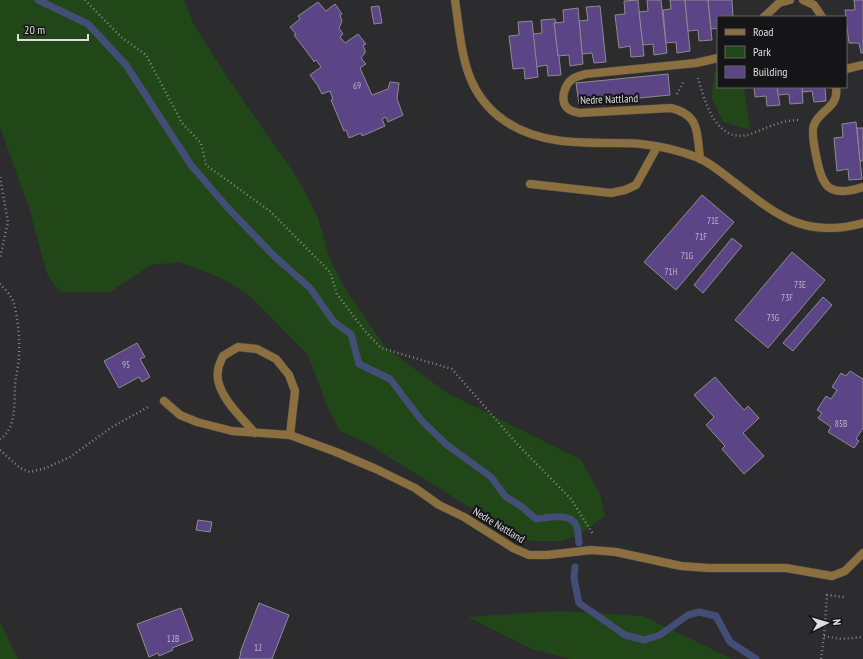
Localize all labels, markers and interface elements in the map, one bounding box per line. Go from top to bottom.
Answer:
scale bar [18,16,88,42]
legend [717,16,847,88]
text: 20 m [24,22,45,37]
text: Road [753,24,773,39]
text: Park [753,44,771,59]
text: Building [753,64,788,79]
house number: 69 [353,80,361,91]
street label: Nedre Nattland [580,91,638,107]
house number: 71E [707,215,719,226]
house number: 71F [695,231,707,242]
house number: 71G [681,250,694,261]
house number: 71H [665,266,678,277]
house number: 73E [794,279,806,290]
house number: 73F [781,292,793,303]
house number: 73G [767,312,780,323]
house number: 95 [122,359,130,370]
house number: 85B [835,418,847,429]
street label: Nedre Nattland [471,504,528,546]
north arrow [807,603,847,643]
text: N [830,619,844,626]
house number: 12B [167,633,179,644]
house number: 12 [254,642,262,653]

